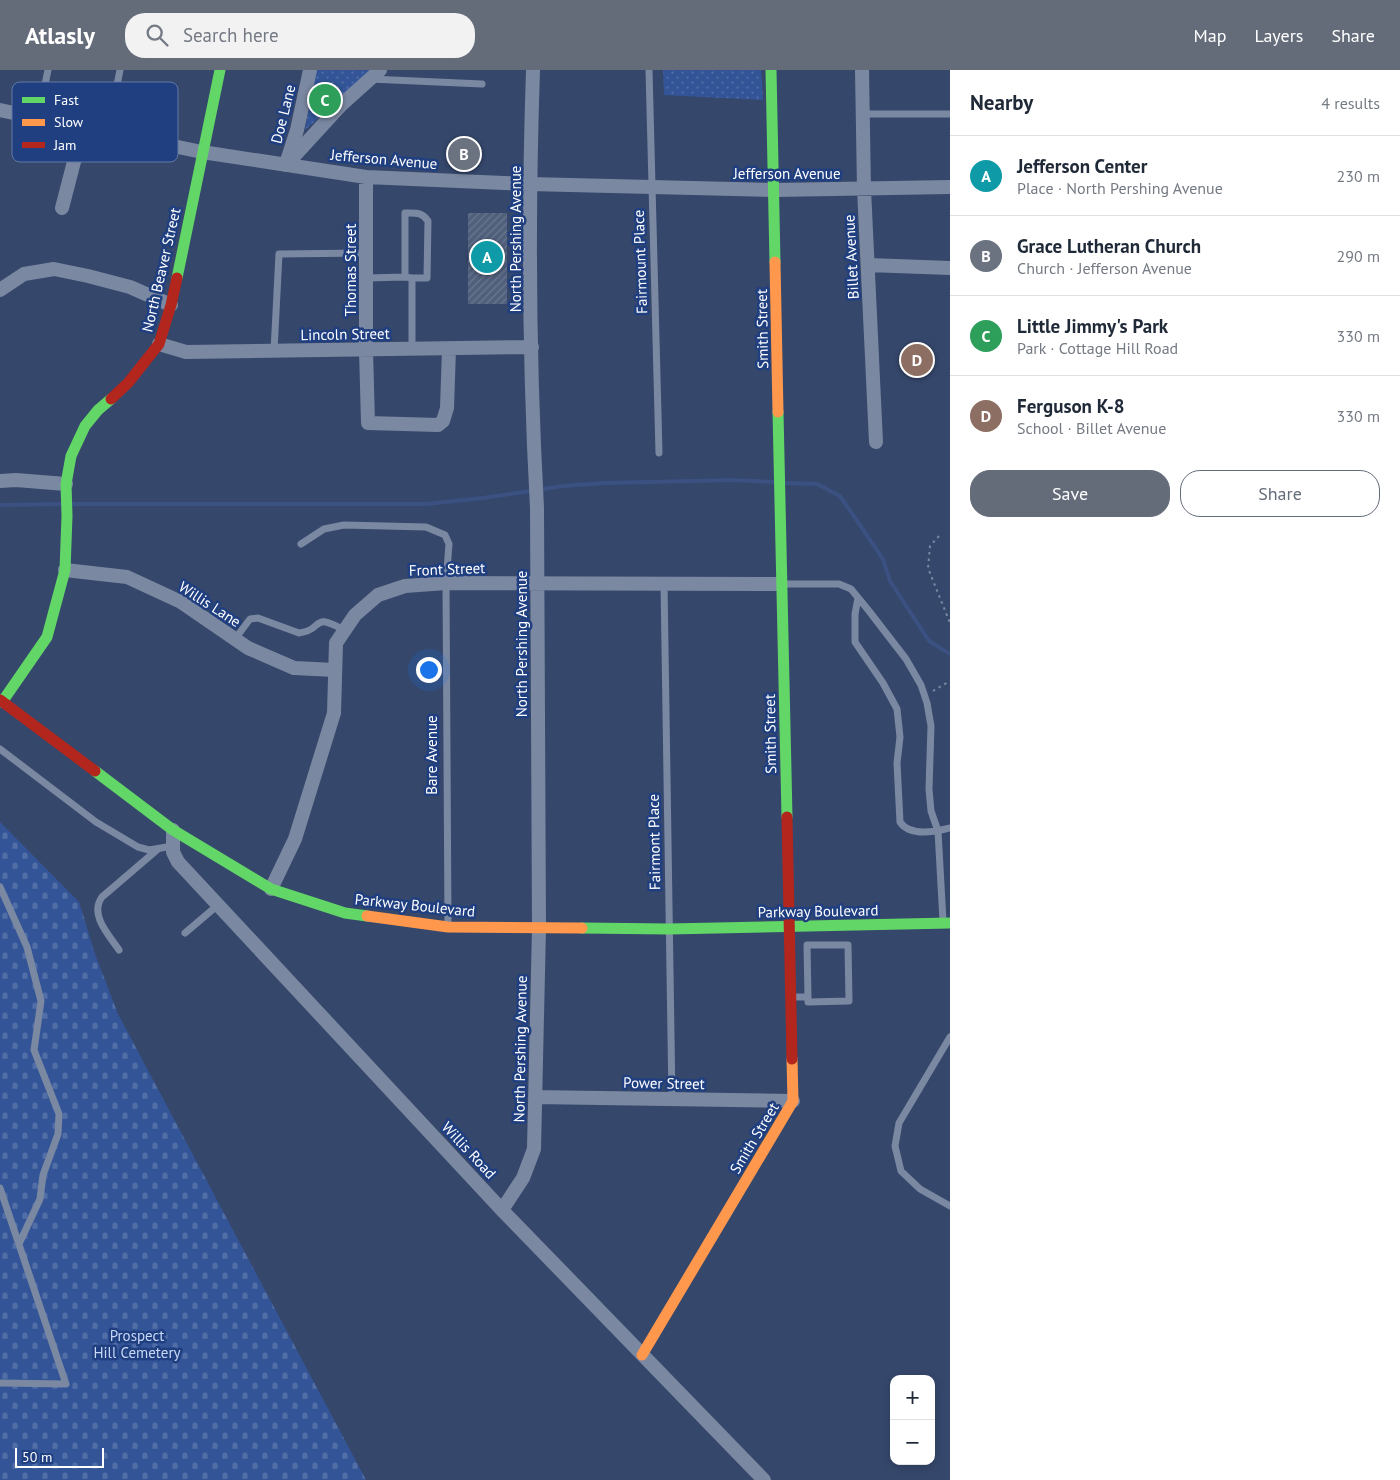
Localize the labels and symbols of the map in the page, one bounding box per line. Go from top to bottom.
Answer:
pin: C [309,81,341,119]
legend [12,82,178,162]
street label: Doe Lane [266,82,300,146]
text: Fast [54,91,79,109]
text: Slow [54,113,84,131]
pin: B [448,135,480,173]
text: Jam [53,136,76,154]
street label: Jefferson Avenue [329,145,438,173]
street label: Jefferson Avenue [732,164,841,183]
street label: North Pershing Avenue [506,166,525,312]
street label: North Beaver Street [137,206,185,334]
street label: Fairmount Place [629,210,651,314]
street label: Billet Avenue [839,214,863,300]
street label: Thomas Street [341,224,360,316]
pin: A [471,238,503,276]
street label: Smith Street [752,289,772,369]
street label: Lincoln Street [300,324,390,344]
pin: D [901,341,933,379]
street label: Front Street [408,558,486,580]
street label: North Pershing Avenue [512,571,531,717]
street label: Willis Lane [175,577,245,631]
your location [416,657,442,683]
street label: Smith Street [760,694,780,774]
street label: Bare Avenue [422,715,441,795]
street label: Fairmont Place [644,794,664,890]
street label: Parkway Boulevard [354,889,476,921]
street label: Parkway Boulevard [757,900,879,922]
street label: North Pershing Avenue [509,975,531,1123]
street label: Power Street [623,1073,705,1093]
street label: Smith Street [725,1099,783,1177]
street label: Willis Road [438,1117,500,1183]
park label: Prospect Hill Cemetery [94,1326,180,1362]
scale bar [15,1445,104,1468]

